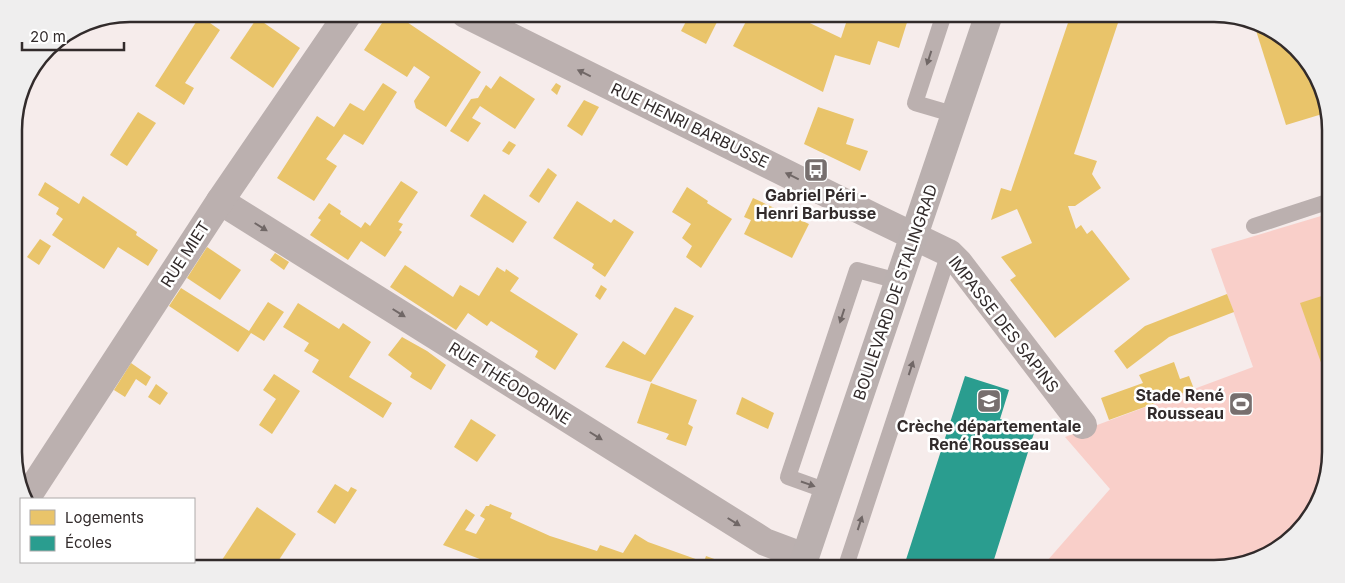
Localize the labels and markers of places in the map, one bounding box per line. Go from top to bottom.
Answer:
bus stop icon: Gabriel Péri - Henri Barbusse [803,157,829,183]
place label: Gabriel Péri - Henri Barbusse [756,185,876,223]
place label: Stade René Rousseau [1136,385,1224,423]
school or university icon: Crèche départementale René Rousseau [976,388,1002,414]
sports icon: Stade René Rousseau [1228,391,1254,417]
place label: Crèche départementale René Rousseau [897,416,1081,454]

